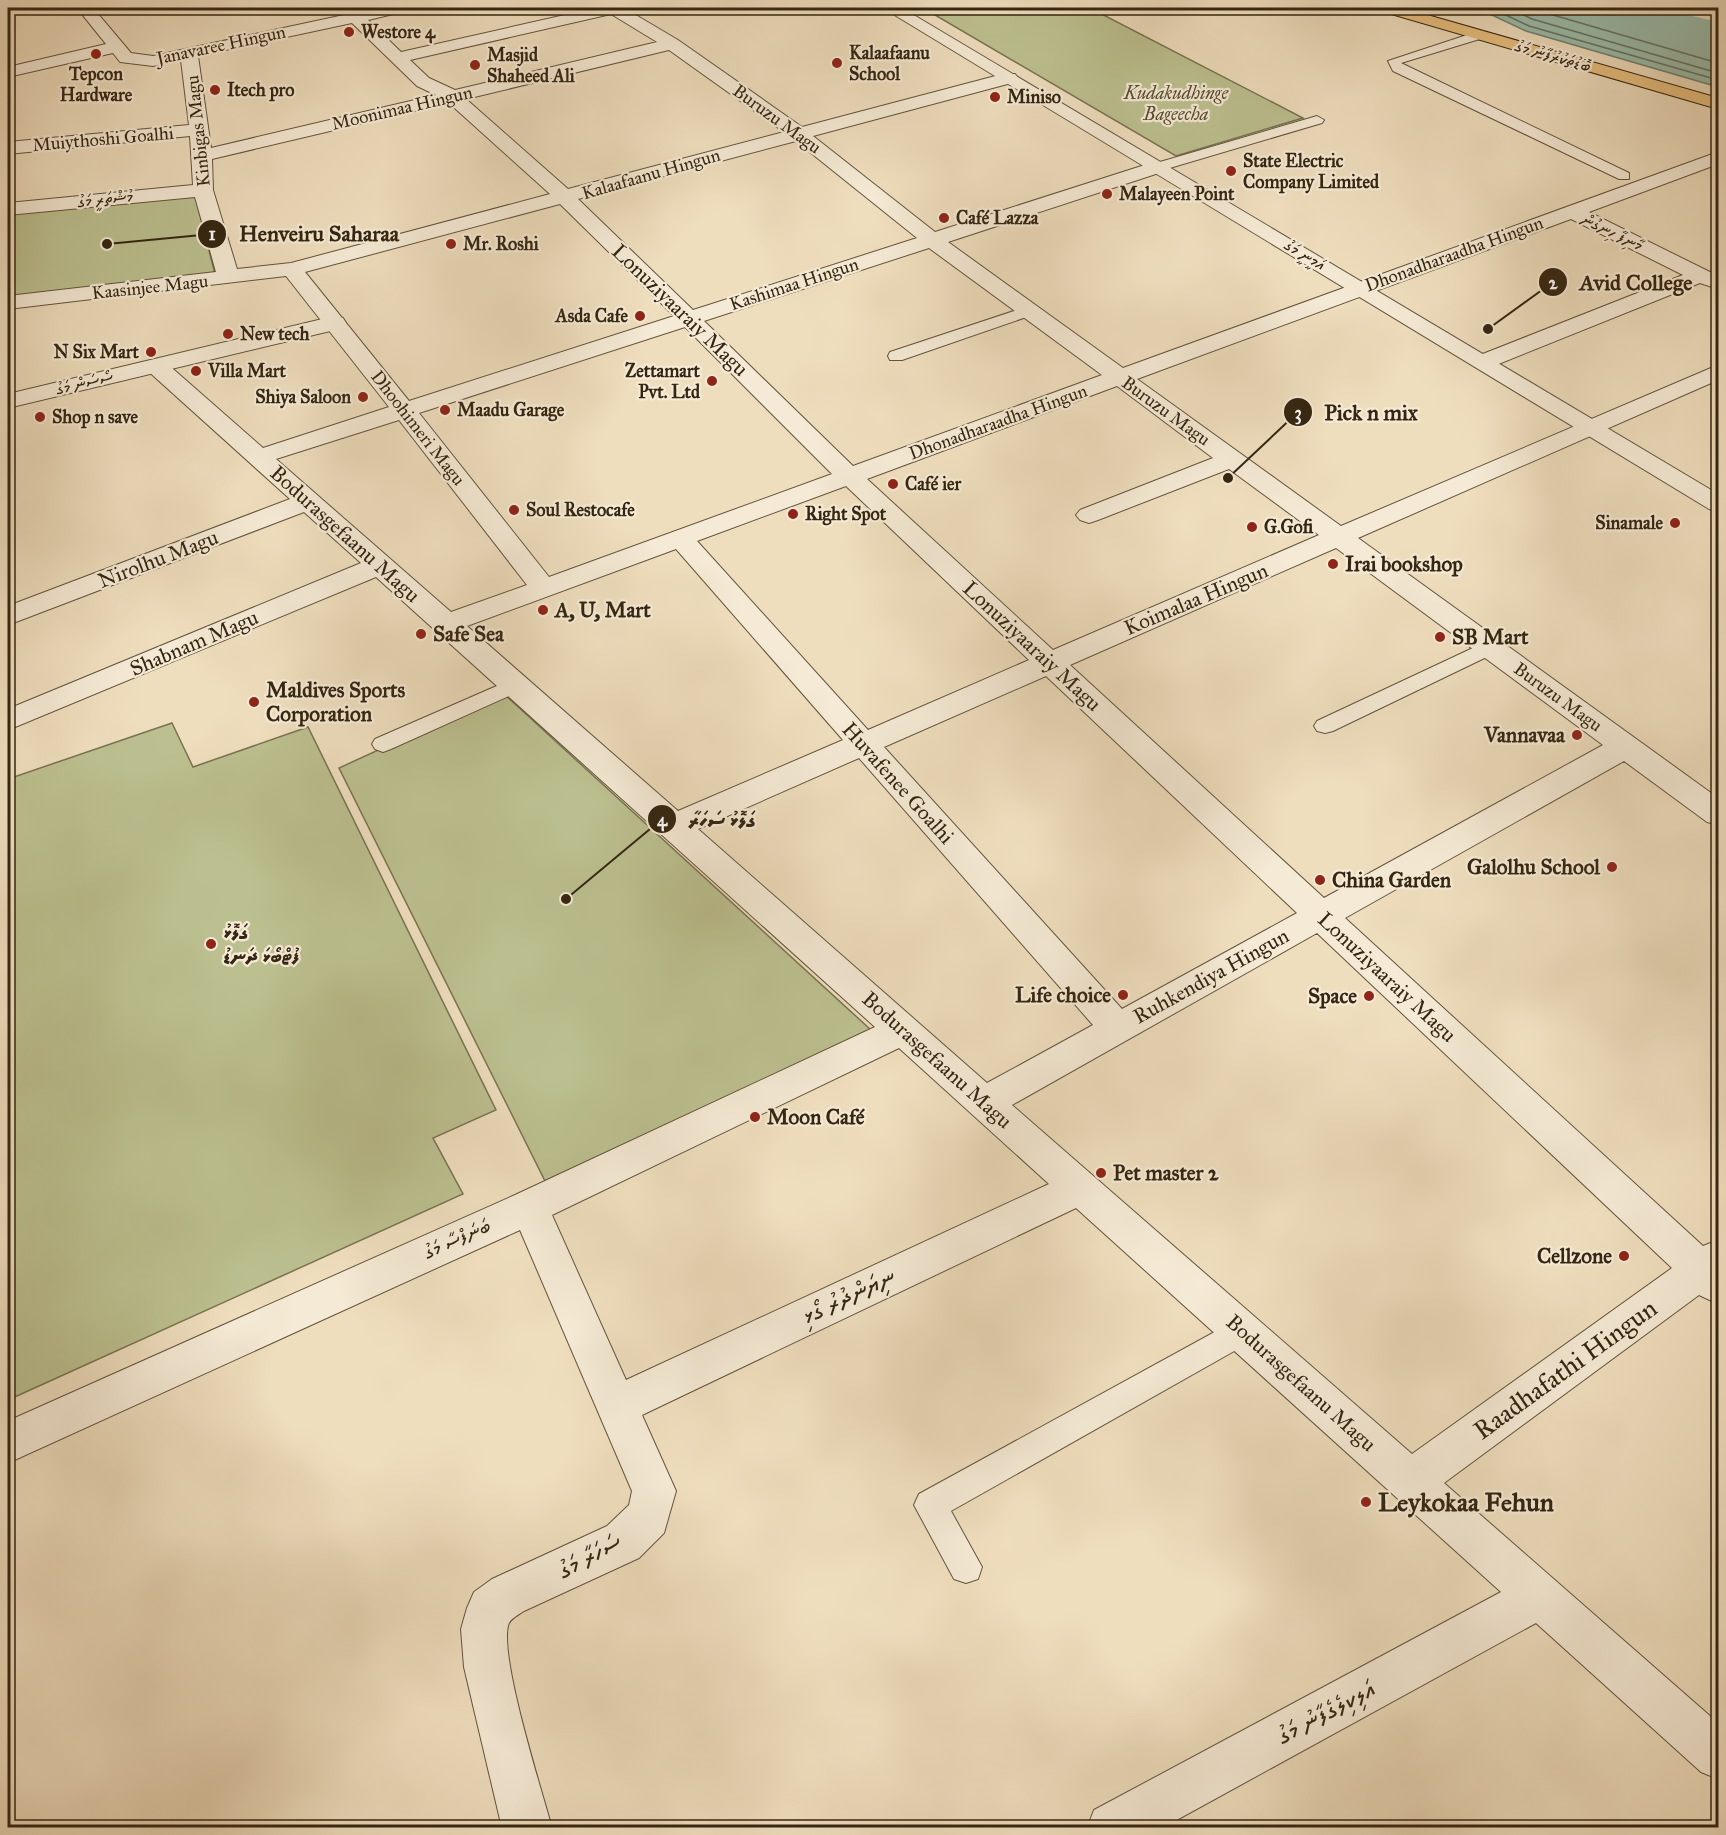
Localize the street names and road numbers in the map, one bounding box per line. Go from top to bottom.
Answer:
street label: Janavaree Hingun [152,21,288,71]
street label: ބޮޑުތަކުރުފާނު މަގު [1511,34,1594,77]
street label: Kinbigas Magu [181,74,216,188]
street label: Buruzu Magu [728,80,826,160]
street label: Moonimaa Hingun [329,81,475,136]
street label: Muiythoshi Goalhi [31,122,175,156]
street label: Kalaafaanu Hingun [579,144,723,205]
street label: މުޝްތަރީ މަގު [75,185,135,214]
street label: މާނިފާ ހިނގުން [1576,207,1648,258]
street label: Dhonadharaadha Hingun [1362,211,1547,297]
street label: އަމީނީ މަގު [1279,233,1330,277]
street label: Lonuziyaaraiy Magu [606,238,754,382]
street label: Kashimaa Hingun [727,253,862,316]
street label: Kaasinjee Magu [91,270,210,305]
street label: ސޯސަން މަގު [52,366,116,400]
street label: Dhoohimeri Magu [366,366,470,491]
street label: Buruzu Magu [1117,372,1215,452]
street label: Dhonadharaadha Hingun [906,379,1091,465]
street label: Bodurasgefaanu Magu [265,460,425,608]
street label: Nirolhu Magu [94,524,222,594]
street label: Koimalaa Hingun [1120,557,1272,641]
street label: Lonuziyaaraiy Magu [957,575,1107,717]
street label: Shabnam Magu [126,604,262,682]
street label: Buruzu Magu [1509,658,1607,738]
street label: Huvafenee Goalhi [836,717,960,849]
street label: Lonuziyaaraiy Magu [1312,906,1462,1048]
street label: Ruhkendiya Hingun [1129,922,1293,1030]
street label: Bodurasgefaanu Magu [857,986,1017,1134]
street label: ބަނަފްސާ މަގު [418,1213,495,1266]
street label: ނިޔަންދުރު ގޯޅި [795,1260,901,1333]
street label: Raadhafathi Hingun [1467,1292,1663,1446]
street label: Bodurasgefaanu Magu [1221,1309,1381,1457]
street label: ސަހަރާ މަގު [551,1526,627,1586]
street label: އަލިކިލެގެފާނު މަގު [1270,1673,1382,1753]

